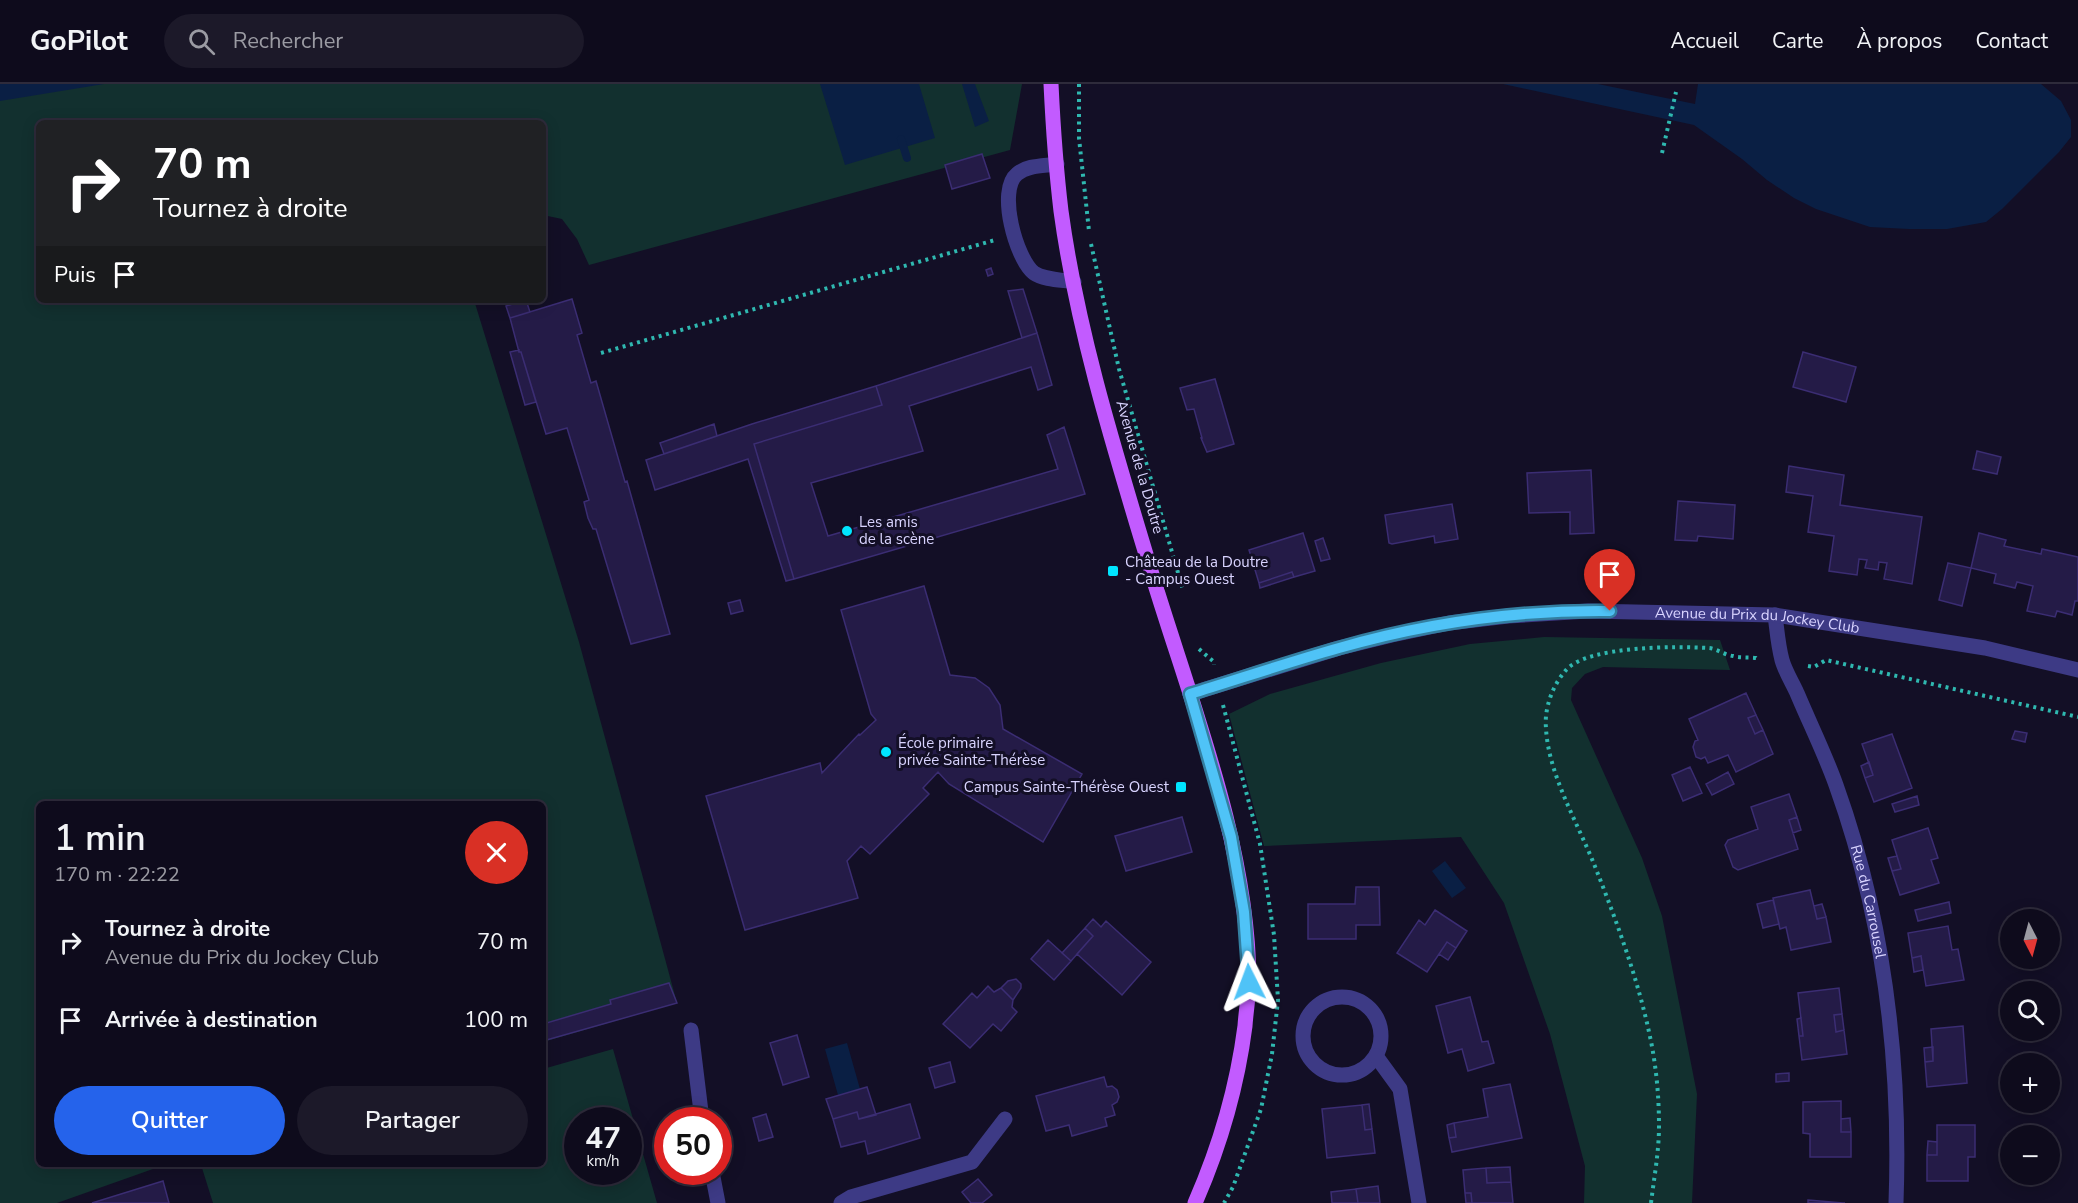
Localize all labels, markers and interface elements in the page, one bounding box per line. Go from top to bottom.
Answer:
search box [164,14,584,68]
text: GoPilot [30,22,128,60]
icon: search [185,25,218,58]
text: Rechercher [233,26,343,56]
text: Accueil [1670,27,1739,55]
text: Carte [1772,27,1823,55]
text: À propos [1856,27,1942,55]
text: Contact [1975,27,2048,55]
text: 70 m [153,136,252,193]
icon: right [54,144,132,222]
text: Tournez à droite [153,190,348,227]
icon: arrive [108,258,141,291]
text: Puis [54,260,96,290]
street label: Avenue de la Doutre [1111,398,1169,536]
place label: Les amis de la scène [859,512,934,549]
marker: Les amis de la scène [840,524,854,538]
pin [1584,549,1635,611]
place label: Château de la Doutre - Campus Ouest [1125,552,1268,589]
icon: arrive [1593,558,1626,591]
marker: Château de la Doutre - Campus Ouest [1106,564,1120,578]
street label: Avenue du Prix du Jockey Club [1655,602,1861,638]
place label: École primaire privée Sainte-Thérèse [898,733,1045,770]
marker: École primaire privée Sainte-Thérèse [879,745,893,759]
place label: Campus Sainte-Thérèse Ouest [964,777,1170,797]
marker: Campus Sainte-Thérèse Ouest [1174,780,1188,794]
text: 1 min [54,814,146,863]
button: close [465,821,528,884]
street label: Rue du Carrousel [1846,842,1891,961]
text: 170 m · 22:22 [54,861,180,888]
north arrow [2000,909,2060,969]
map controls [2000,909,2060,1185]
text: Tournez à droite [105,914,270,944]
icon: right [54,926,87,959]
text: 70 m [477,927,528,957]
text: Avenue du Prix du Jockey Club [105,944,379,971]
position arrow [1217,950,1281,1014]
button: search [2000,981,2060,1041]
icon: arrive [54,1004,87,1037]
text: Arrivée à destination [105,1005,318,1035]
text: 100 m [464,1005,528,1035]
button: + [2000,1053,2060,1113]
button: Quitter [54,1086,285,1155]
button: Partager [297,1086,528,1155]
speed limit sign: 50 [654,1107,732,1185]
text: 47 [585,1118,621,1159]
button: − [2000,1125,2060,1185]
text: km/h [586,1151,620,1171]

